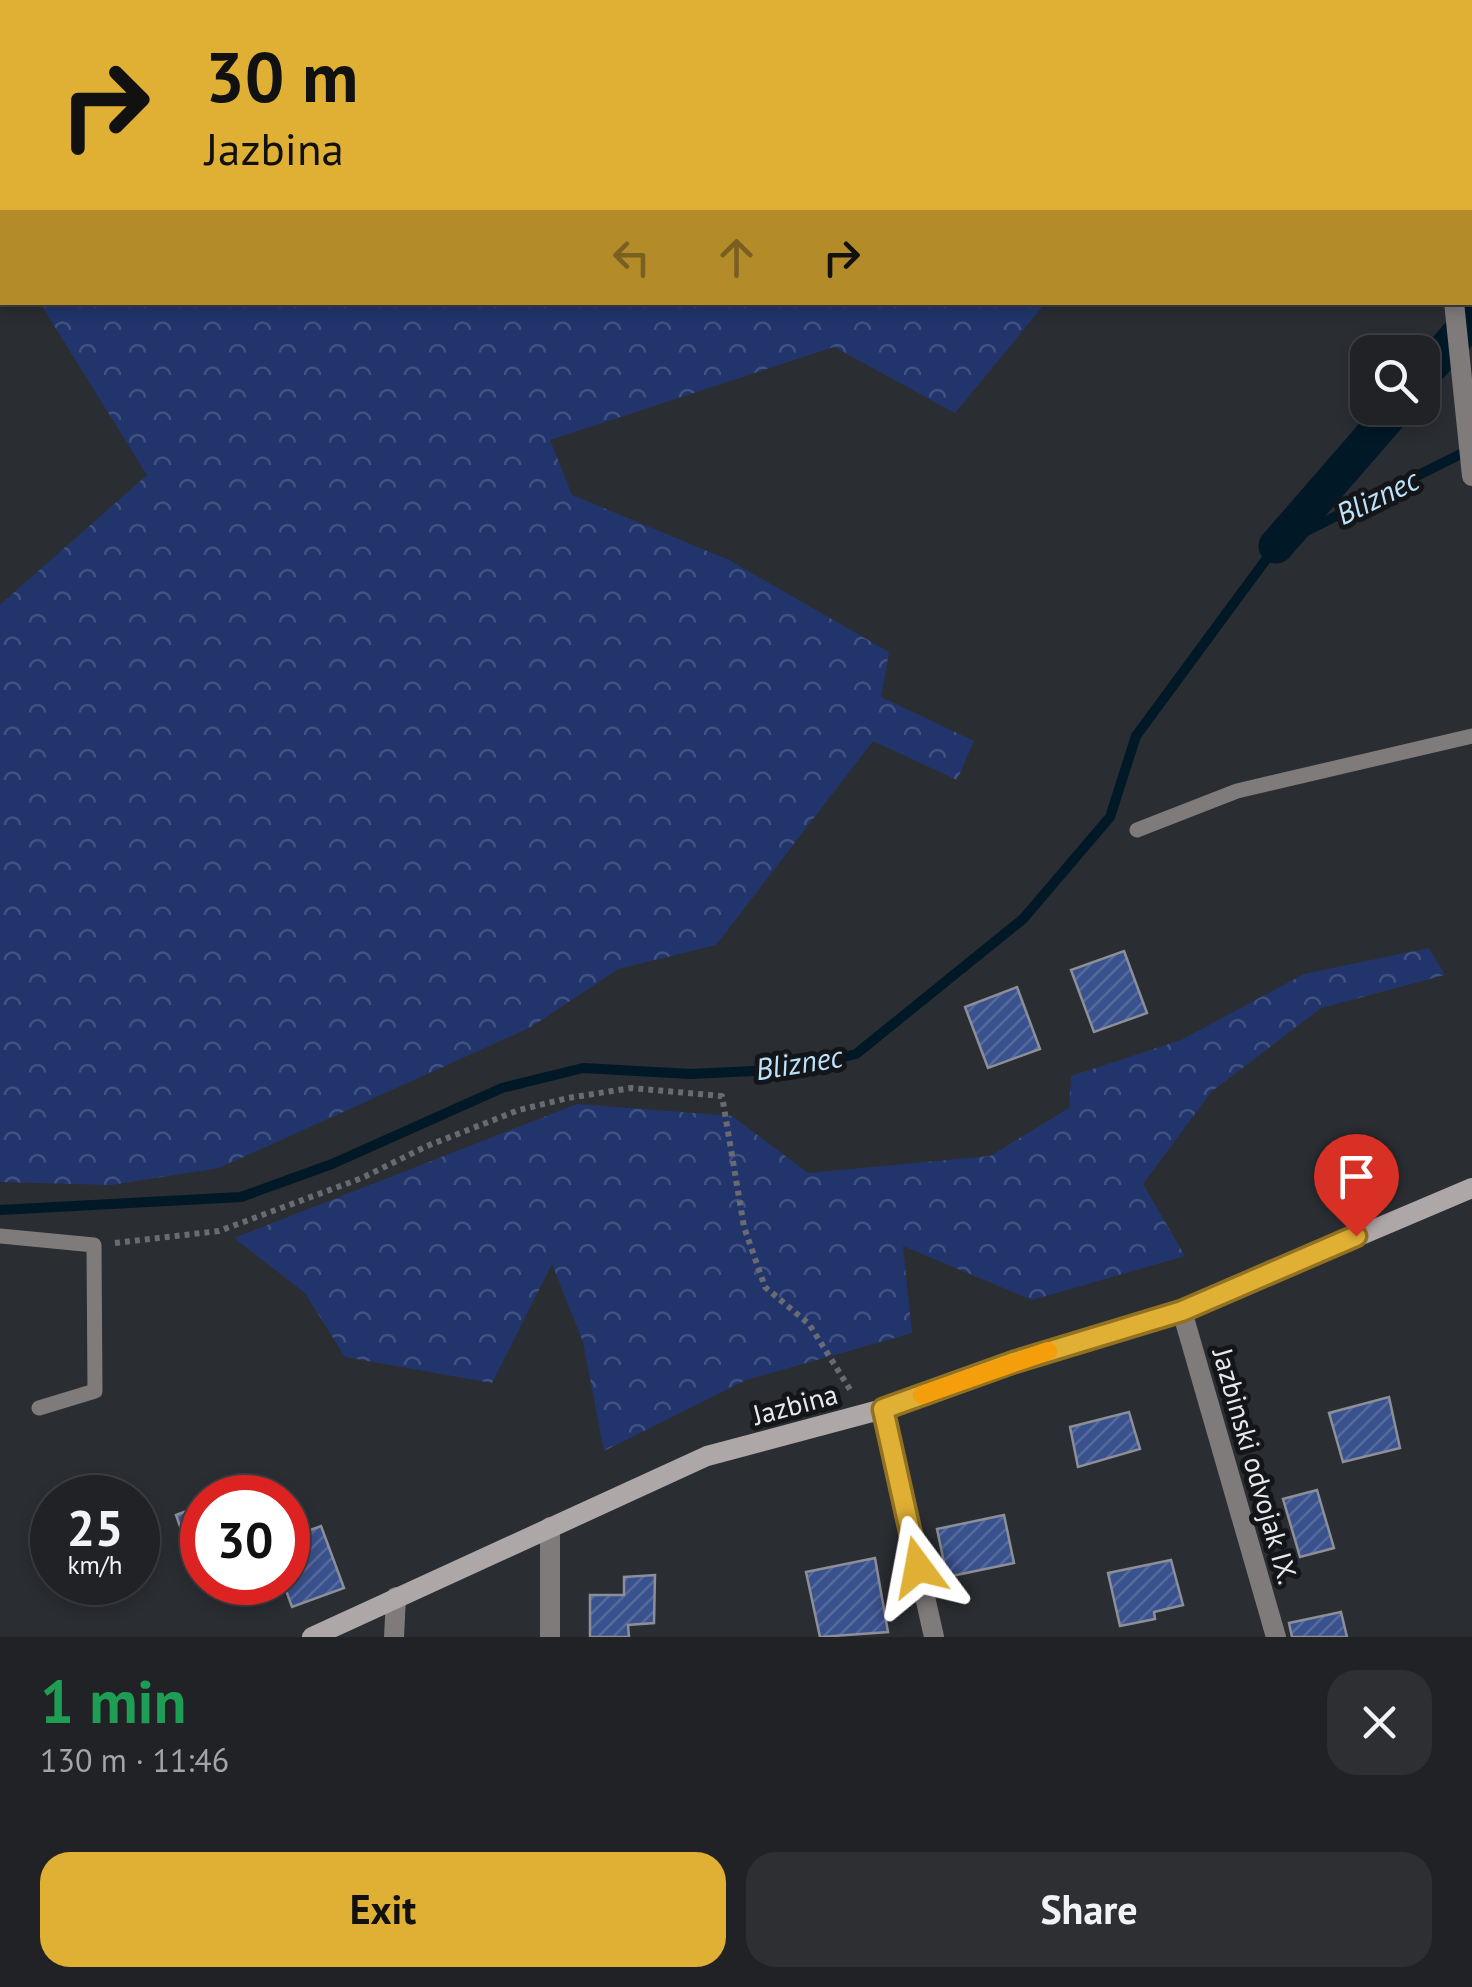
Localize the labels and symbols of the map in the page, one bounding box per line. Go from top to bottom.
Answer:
water label: Bliznec [1329,459,1425,533]
water label: Bliznec [753,1036,846,1088]
pin [1314,1134,1399,1237]
street label: Jazbinski odvojak IX. [1204,1343,1307,1588]
street label: Jazbina [748,1375,842,1433]
speed limit sign: 30 [180,1475,310,1605]
position arrow [866,1515,970,1619]

